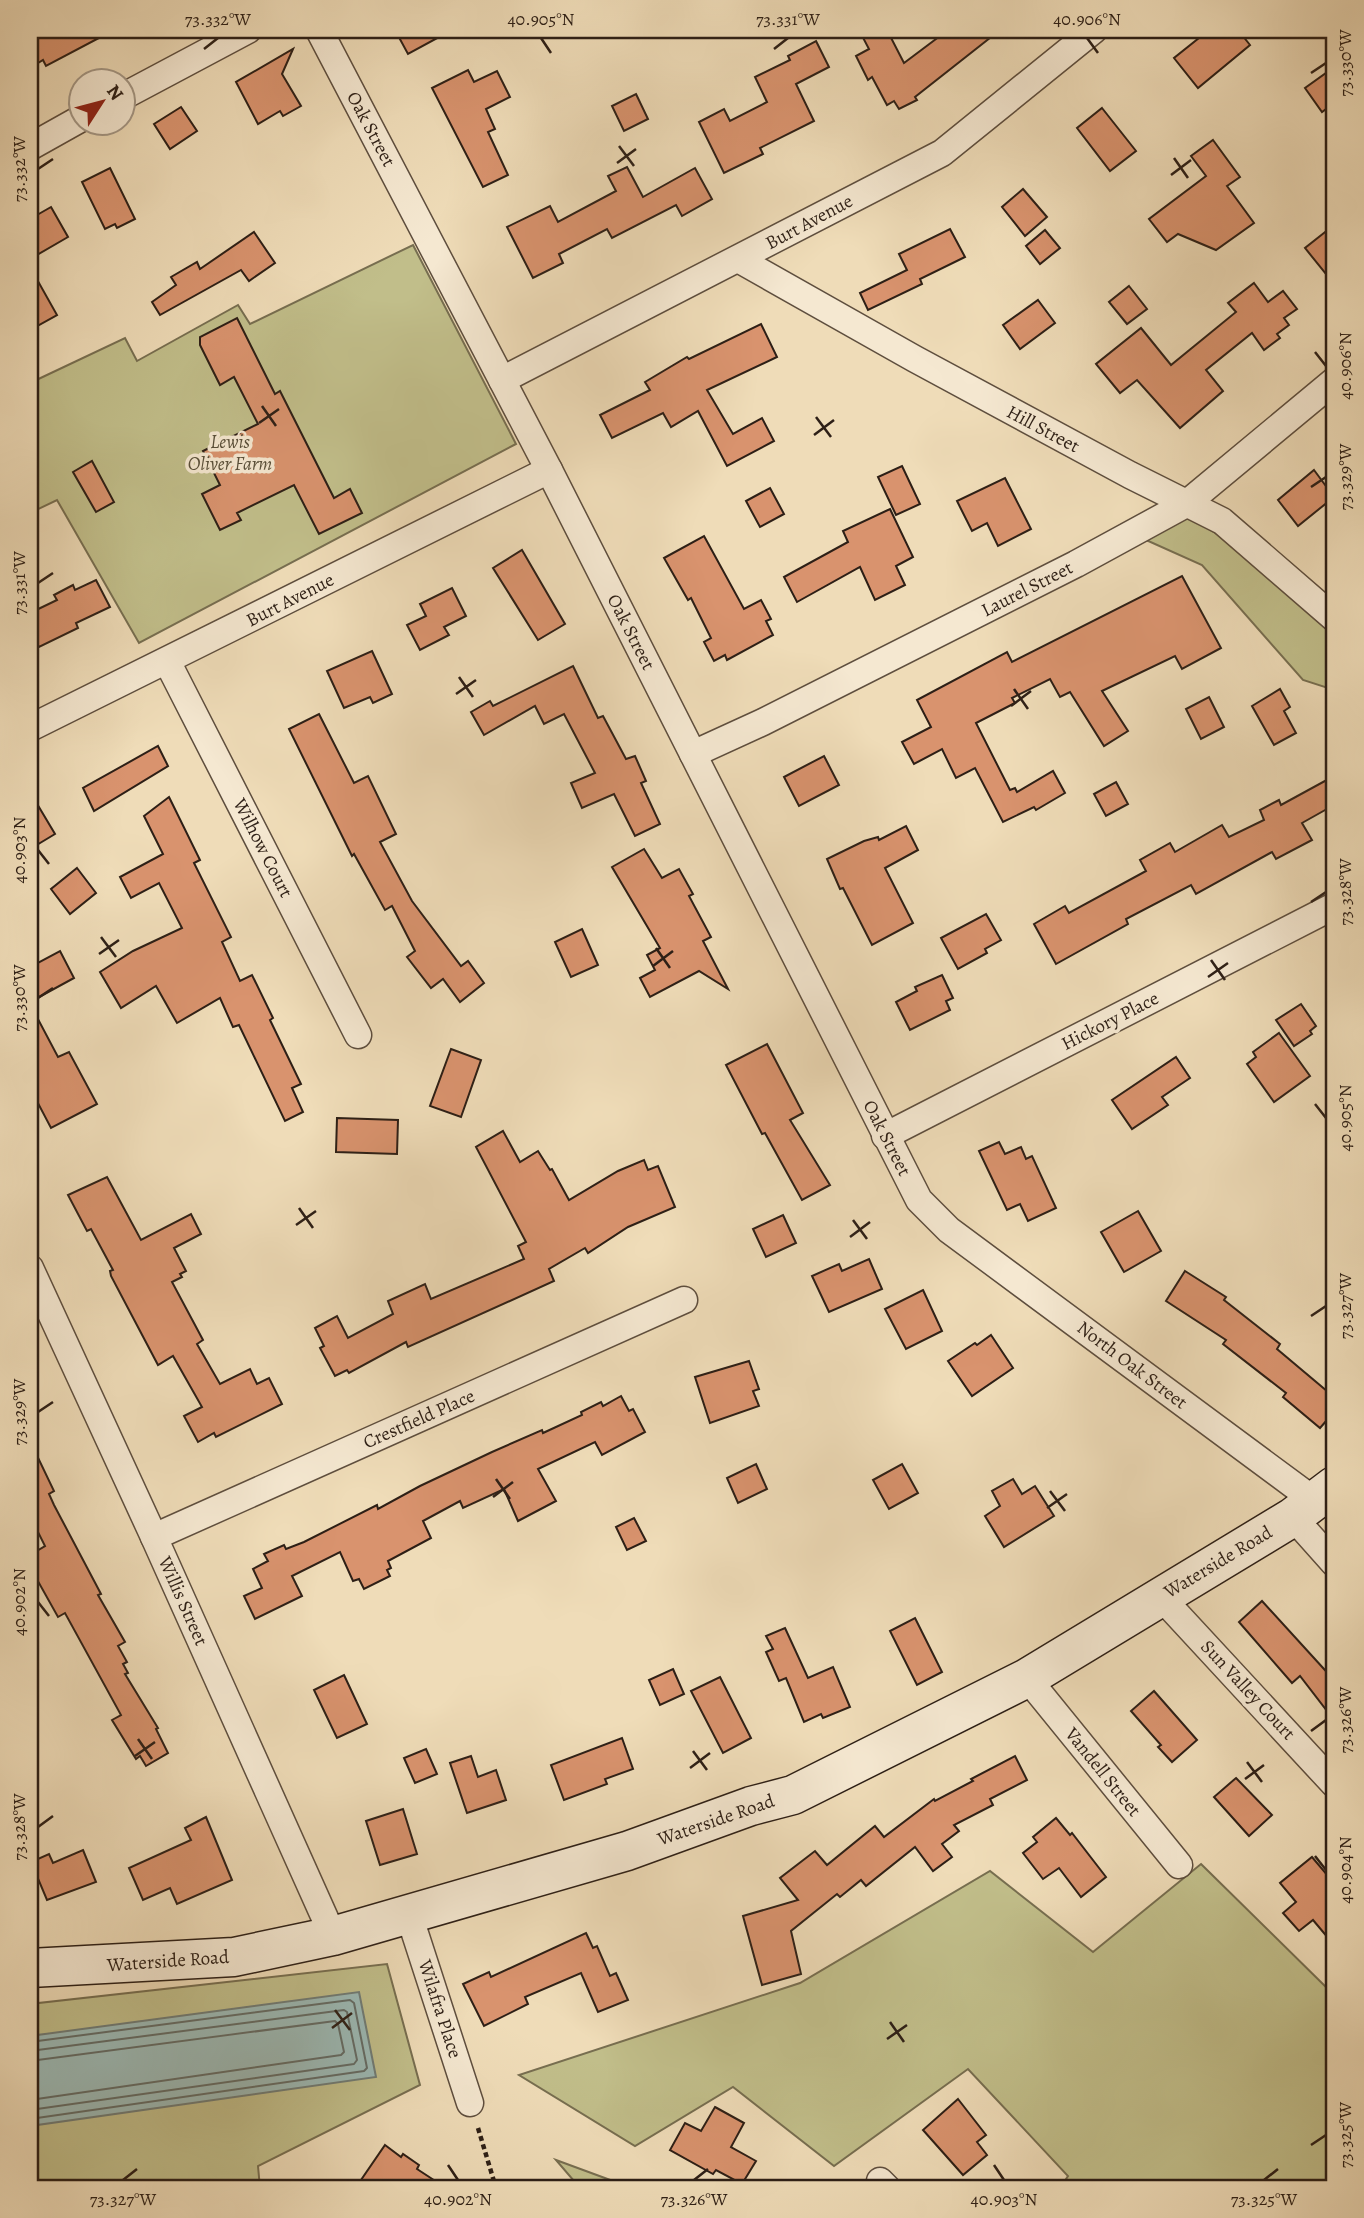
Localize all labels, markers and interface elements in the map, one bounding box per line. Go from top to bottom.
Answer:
text: 73.332°W [185,7,251,31]
text: 40.905°N [507,7,575,31]
text: 73.331°W [756,7,820,31]
text: 40.906°N [1053,7,1121,31]
text: 73.330°W [1333,29,1357,97]
north arrow [66,66,136,136]
text: N [100,79,130,106]
street label: Oak Street [340,87,402,171]
text: 73.332°W [7,136,31,202]
street label: Burt Avenue [761,188,857,256]
text: 40.906°N [1333,332,1357,400]
street label: Hill Street [1002,399,1084,459]
park label: Lewis Oliver Farm [188,429,272,477]
text: 73.329°W [1333,443,1357,510]
text: 73.331°W [7,551,31,615]
street label: Laurel Street [977,555,1077,623]
street label: Burt Avenue [242,567,338,633]
street label: Oak Street [601,590,661,674]
street label: Wilhow Court [226,793,299,902]
text: 40.903°N [7,816,31,883]
text: 73.328°W [1333,858,1357,926]
text: 73.330°W [7,964,31,1032]
street label: Hickory Place [1057,985,1163,1057]
text: 40.905°N [1333,1084,1357,1152]
street label: Oak Street [857,1096,917,1180]
text: 73.327°W [1333,1273,1357,1339]
street label: North Oak Street [1071,1315,1193,1415]
text: 73.329°W [7,1378,31,1445]
street label: Crestfield Place [359,1383,479,1455]
street label: Waterside Road [1158,1519,1278,1605]
street label: Willis Street [151,1551,214,1650]
text: 40.902°N [7,1568,31,1636]
street label: Sun Valley Court [1195,1634,1301,1746]
text: 73.326°W [1333,1686,1357,1754]
street label: Vandell Street [1058,1721,1147,1822]
street label: Waterside Road [653,1788,779,1852]
text: 73.328°W [7,1793,31,1861]
text: 40.904°N [1333,1836,1357,1904]
street label: Waterside Road [105,1944,231,1978]
street label: Wilafra Place [412,1956,468,2062]
text: 73.325°W [1333,2102,1357,2168]
text: 73.327°W [90,2187,156,2211]
text: 40.902°N [424,2187,492,2211]
text: 73.326°W [660,2187,728,2211]
text: 40.903°N [971,2187,1038,2211]
text: 73.325°W [1231,2187,1297,2211]

